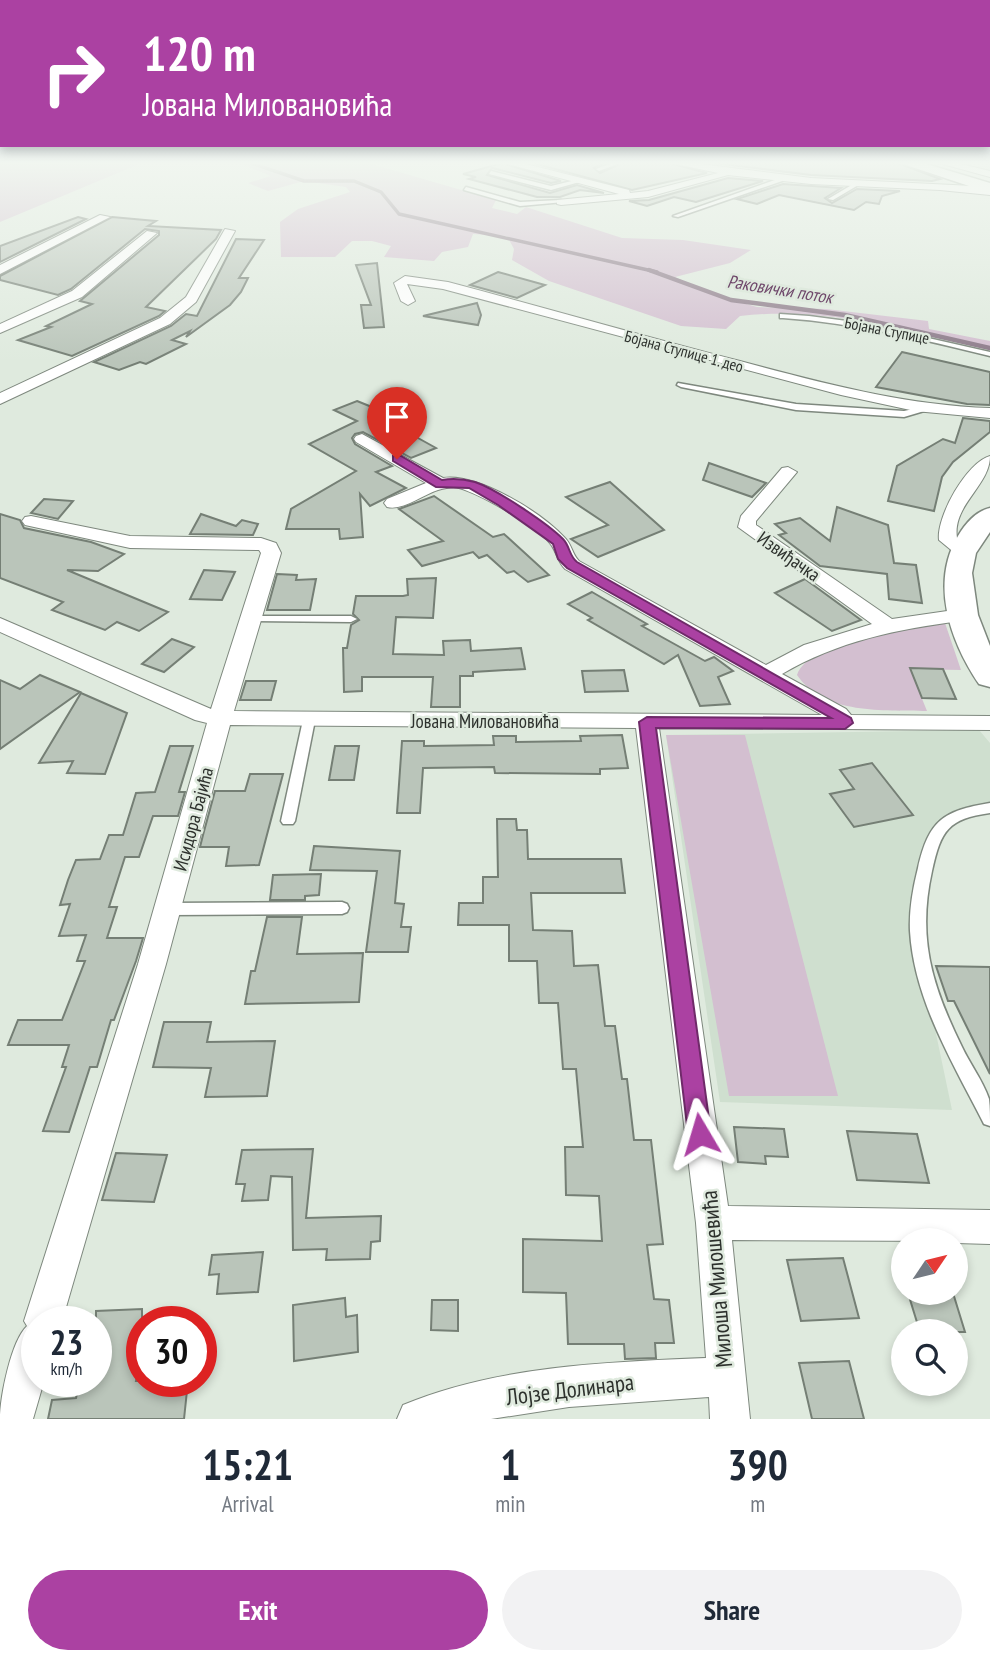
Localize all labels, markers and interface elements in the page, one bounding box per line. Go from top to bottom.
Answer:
text: 120 m [143,21,256,85]
icon: right [28,28,119,119]
text: Јована Миловановића [143,83,392,125]
water label: Раковички поток [726,269,836,309]
street label: Бојана Ступице [843,312,931,348]
street label: Бојана Ступице 1. део [622,326,746,376]
pin [367,387,427,459]
icon: arrive [378,398,416,436]
street label: Извиђачка [753,526,825,586]
street label: Јована Миловановића [410,709,559,733]
street label: Исидора Бајића [168,765,218,873]
position arrow [663,1097,737,1171]
street label: Милоша Милошевића [694,1189,738,1369]
north arrow [891,1228,968,1306]
map controls [891,1228,968,1396]
speed limit sign: 30 [126,1306,217,1397]
text: 23 [50,1319,83,1365]
button: search [891,1319,968,1396]
text: km/h [51,1357,82,1380]
street label: Лојзе Долинара [504,1367,635,1411]
text: 15:21 [202,1437,293,1492]
text: 1 [500,1437,520,1492]
text: 390 [728,1437,788,1492]
text: Arrival [222,1489,274,1518]
text: min [495,1489,525,1518]
text: m [750,1489,765,1518]
button: Exit [28,1570,488,1650]
button: Share [502,1570,962,1650]

